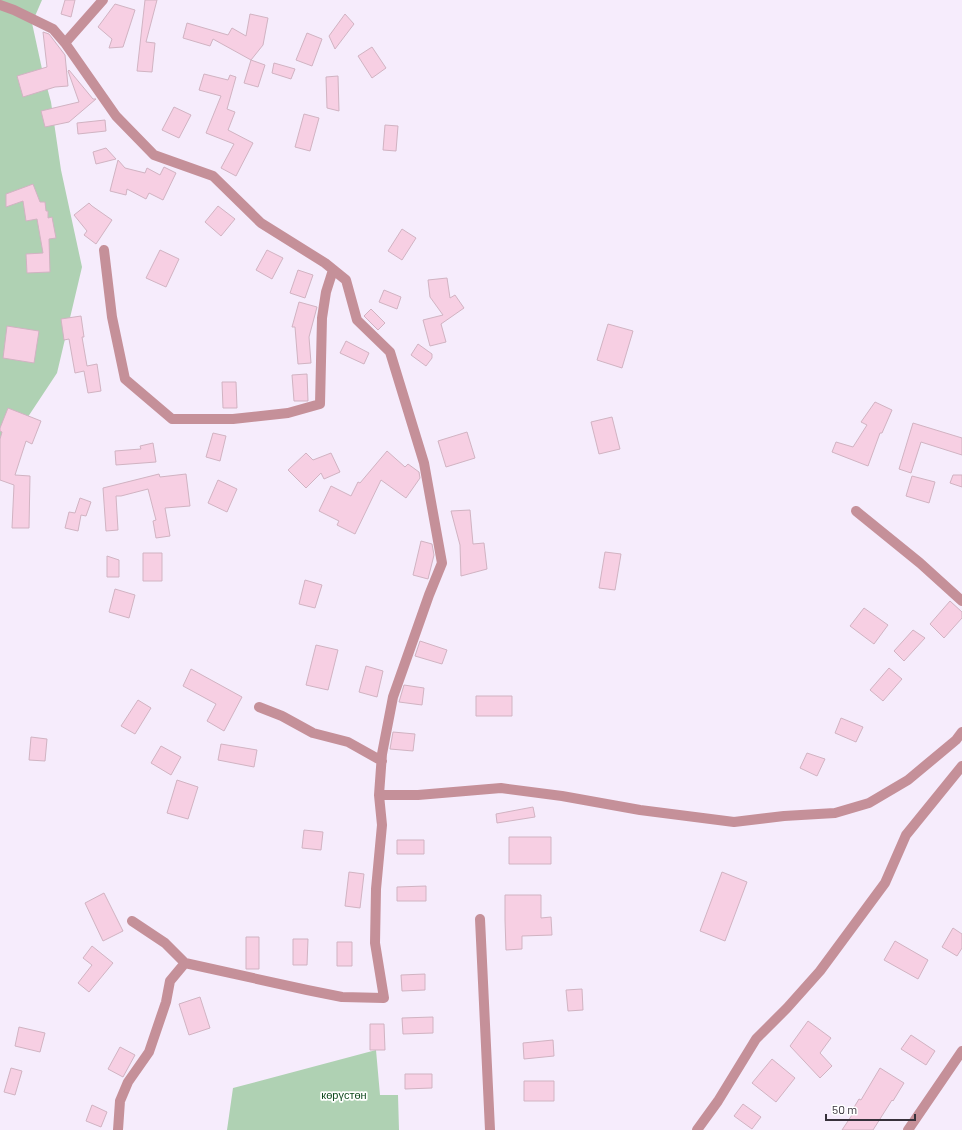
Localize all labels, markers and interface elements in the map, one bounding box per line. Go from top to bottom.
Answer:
park label: көрүстөн [321,1088,367,1101]
scale bar [826,1096,915,1122]
text: 50 m [832,1102,857,1116]

